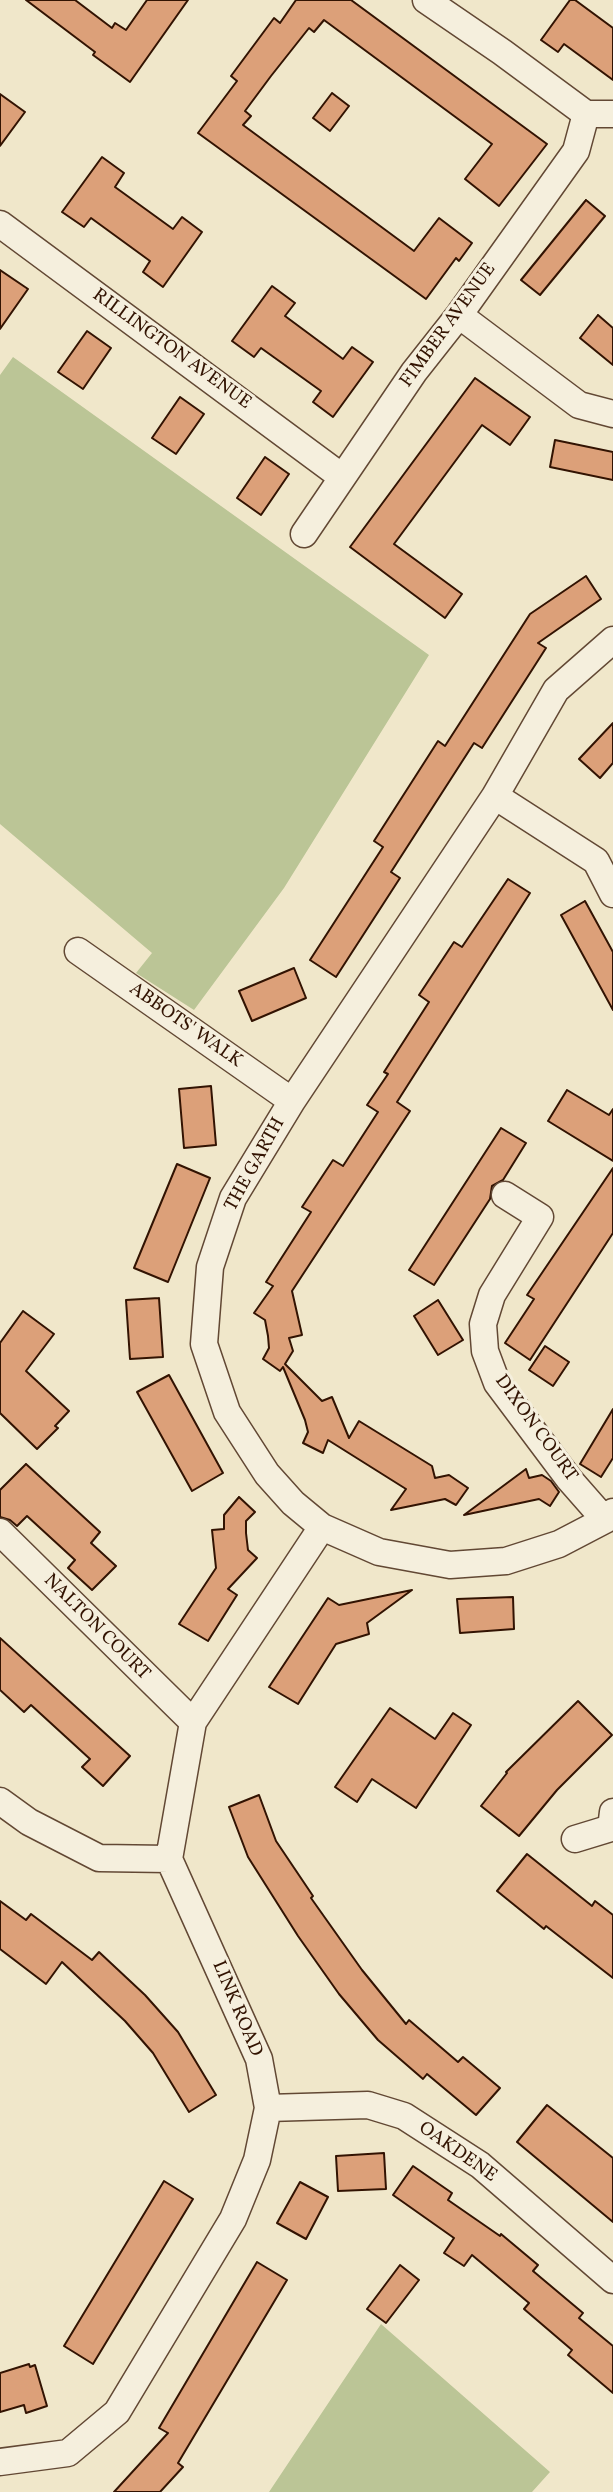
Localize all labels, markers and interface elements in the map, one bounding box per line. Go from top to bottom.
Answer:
street label: FIMBER AVENUE [396,259,502,393]
street label: RILLINGTON AVENUE [87,285,255,415]
street label: ABBOTS' WALK [124,978,246,1074]
street label: THE GARTH [221,1114,291,1216]
street label: DIXON COURT [489,1371,581,1487]
street label: NALTON COURT [38,1570,154,1686]
street label: LINK ROAD [206,1958,266,2060]
street label: OAKDENE [413,2118,501,2188]

